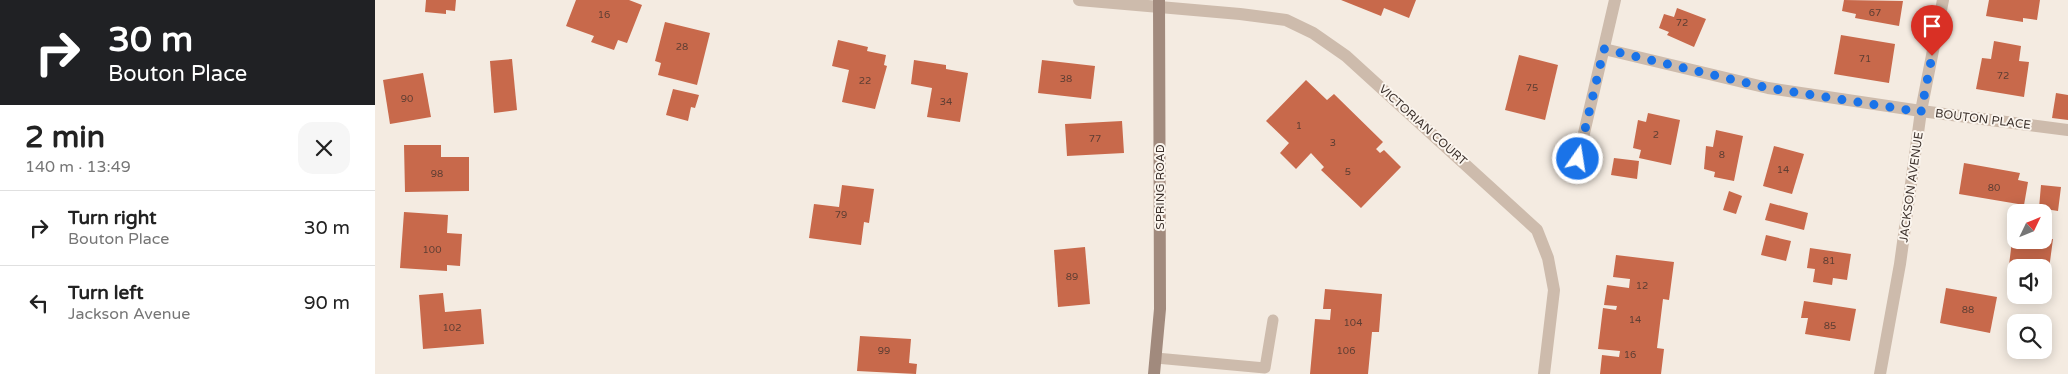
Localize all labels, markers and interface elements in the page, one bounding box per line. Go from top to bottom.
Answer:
pin [1911,5,1953,56]
house number: 67 [1869,7,1881,19]
house number: 16 [598,9,610,21]
icon: arrive [1918,12,1946,40]
house number: 72 [1676,17,1688,29]
text: 30 m [108,19,193,61]
icon: right [25,20,90,85]
house number: 28 [676,41,688,53]
house number: 71 [1859,53,1871,65]
text: Bouton Place [108,61,247,87]
house number: 72 [1997,70,2009,82]
house number: 38 [1060,73,1072,85]
house number: 22 [859,75,871,87]
street label: VICTORIAN COURT [1376,82,1470,169]
house number: 75 [1526,82,1538,94]
house number: 90 [401,93,413,105]
house number: 34 [940,96,952,108]
street label: BOUTON PLACE [1934,106,2032,132]
text: 2 min [25,119,105,156]
house number: 1 [1296,120,1302,132]
button: close [298,122,350,174]
house number: 2 [1653,129,1659,141]
street label: JACKSON AVENUE [1896,131,1926,243]
position arrow [1551,132,1603,184]
house number: 77 [1089,133,1101,145]
house number: 3 [1330,137,1336,149]
street label: SPRING ROAD [1153,144,1167,230]
house number: 8 [1719,149,1725,161]
text: 140 m · 13:49 [25,157,131,177]
house number: 14 [1777,164,1789,176]
house number: 5 [1345,166,1351,178]
house number: 98 [431,168,443,180]
house number: 80 [1988,182,2000,194]
north arrow [2007,204,2053,249]
map controls [2007,204,2052,359]
text: Turn right [68,207,156,229]
house number: 79 [835,209,847,221]
icon: right [25,214,53,242]
text: 30 m [304,217,350,239]
text: Bouton Place [68,229,169,249]
house number: 100 [423,244,441,256]
house number: 81 [1823,255,1835,267]
button: sound [2007,259,2052,304]
house number: 89 [1066,271,1078,283]
house number: 12 [1636,280,1648,292]
text: Turn left [68,282,144,304]
icon: left [25,289,53,317]
text: 90 m [304,292,350,314]
text: Jackson Avenue [68,304,190,324]
house number: 88 [1962,304,1974,316]
house number: 14 [1629,314,1641,326]
button: search [2007,314,2052,359]
house number: 104 [1344,317,1362,329]
house number: 85 [1824,320,1836,332]
house number: 102 [443,322,461,334]
house number: 99 [878,345,890,357]
house number: 106 [1337,345,1355,357]
house number: 16 [1624,349,1636,361]

